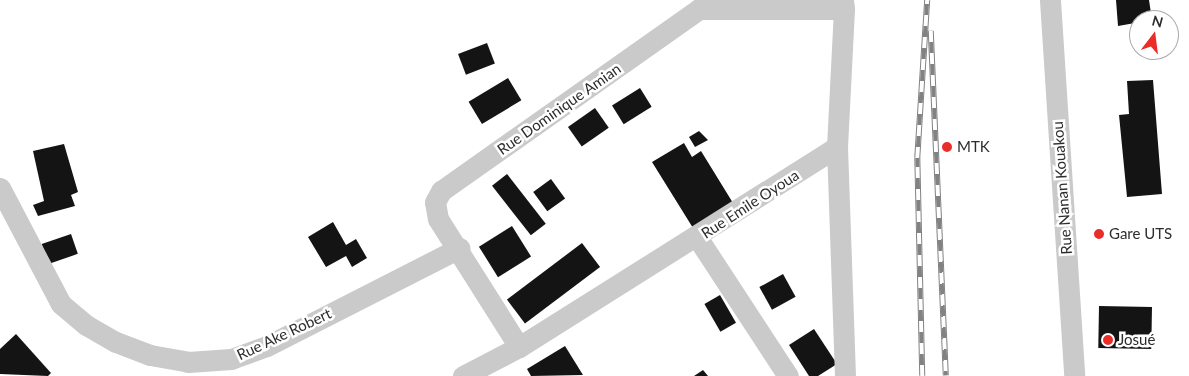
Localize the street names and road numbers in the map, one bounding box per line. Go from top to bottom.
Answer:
street label: Rue Dominique Amian [493,59,625,159]
street label: Rue Nanan Kouakou [1048,121,1076,255]
street label: Rue Emile Oyoua [698,166,802,242]
street label: Rue Ake Robert [234,304,334,364]

